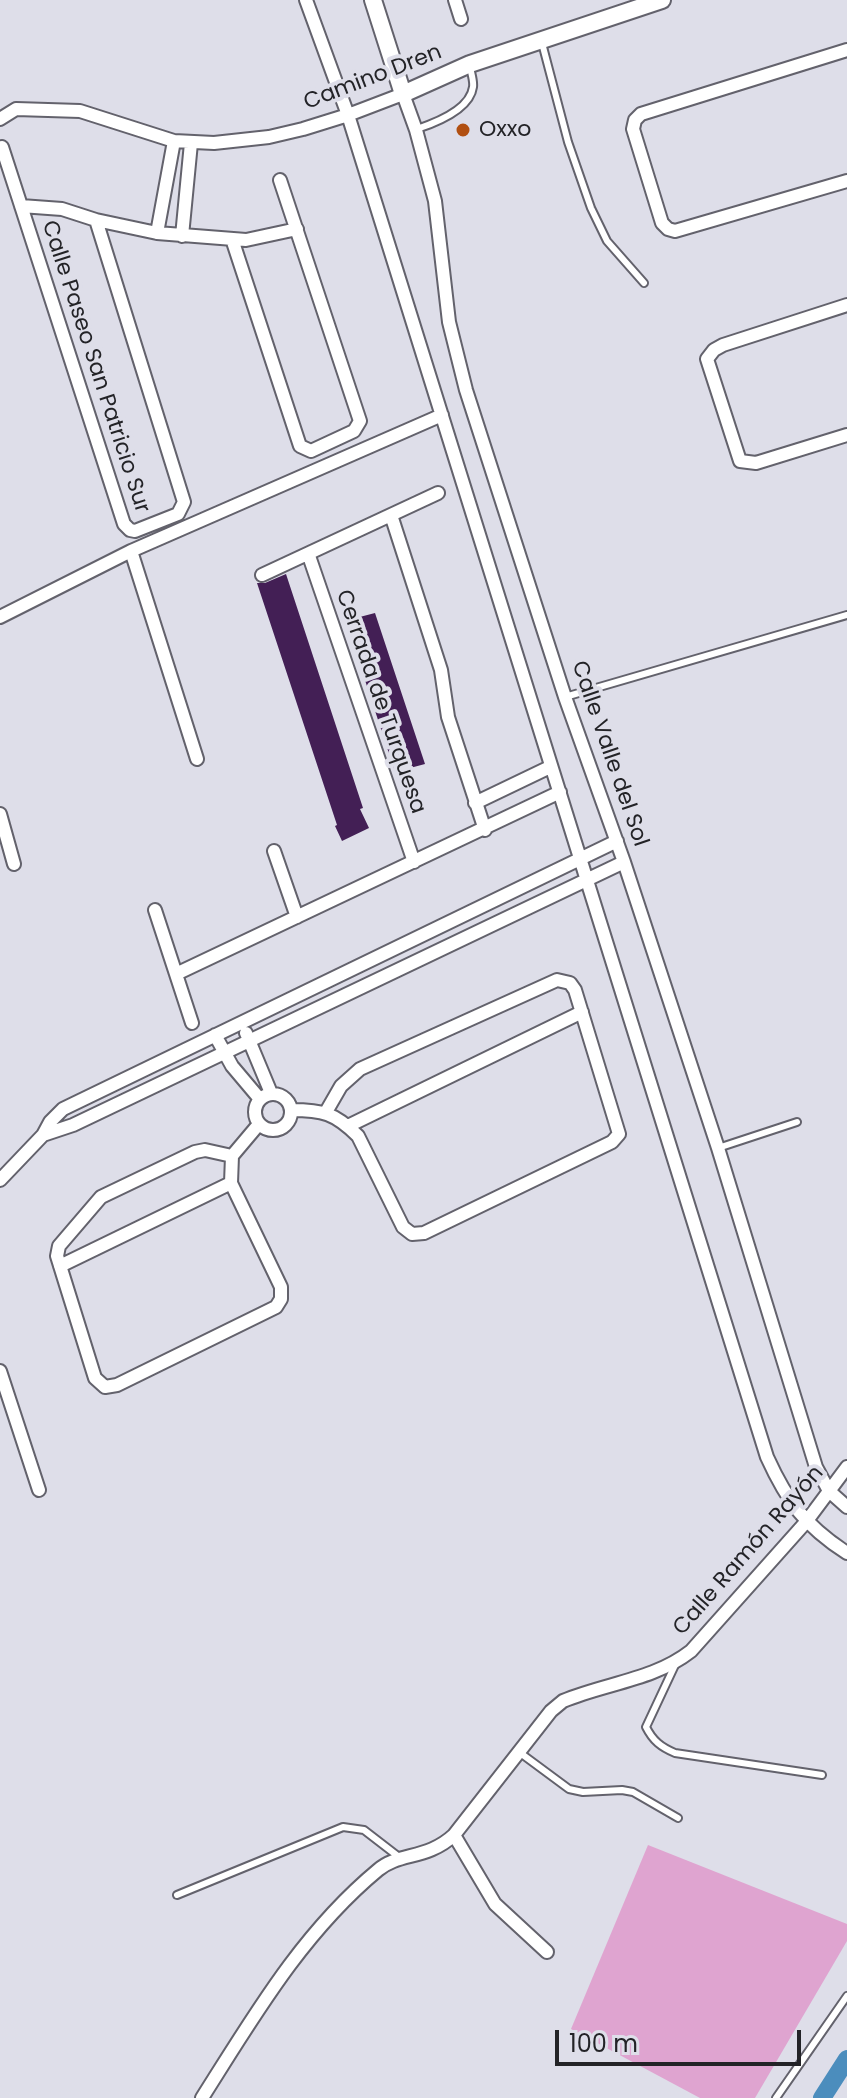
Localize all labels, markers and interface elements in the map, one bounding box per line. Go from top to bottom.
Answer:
street label: Camino Dren [300,40,446,116]
place label: Oxxo [479,117,531,143]
marker: Oxxo [454,121,472,139]
street label: Calle Paseo San Patricio Sur [35,218,155,516]
street label: Cerrada de Turquesa [329,587,431,817]
street label: Calle Valle del Sol [565,658,653,850]
street label: Calle Ramón Rayón [668,1461,830,1641]
scale bar [559,2014,805,2064]
text: 100 m [569,2027,638,2060]

